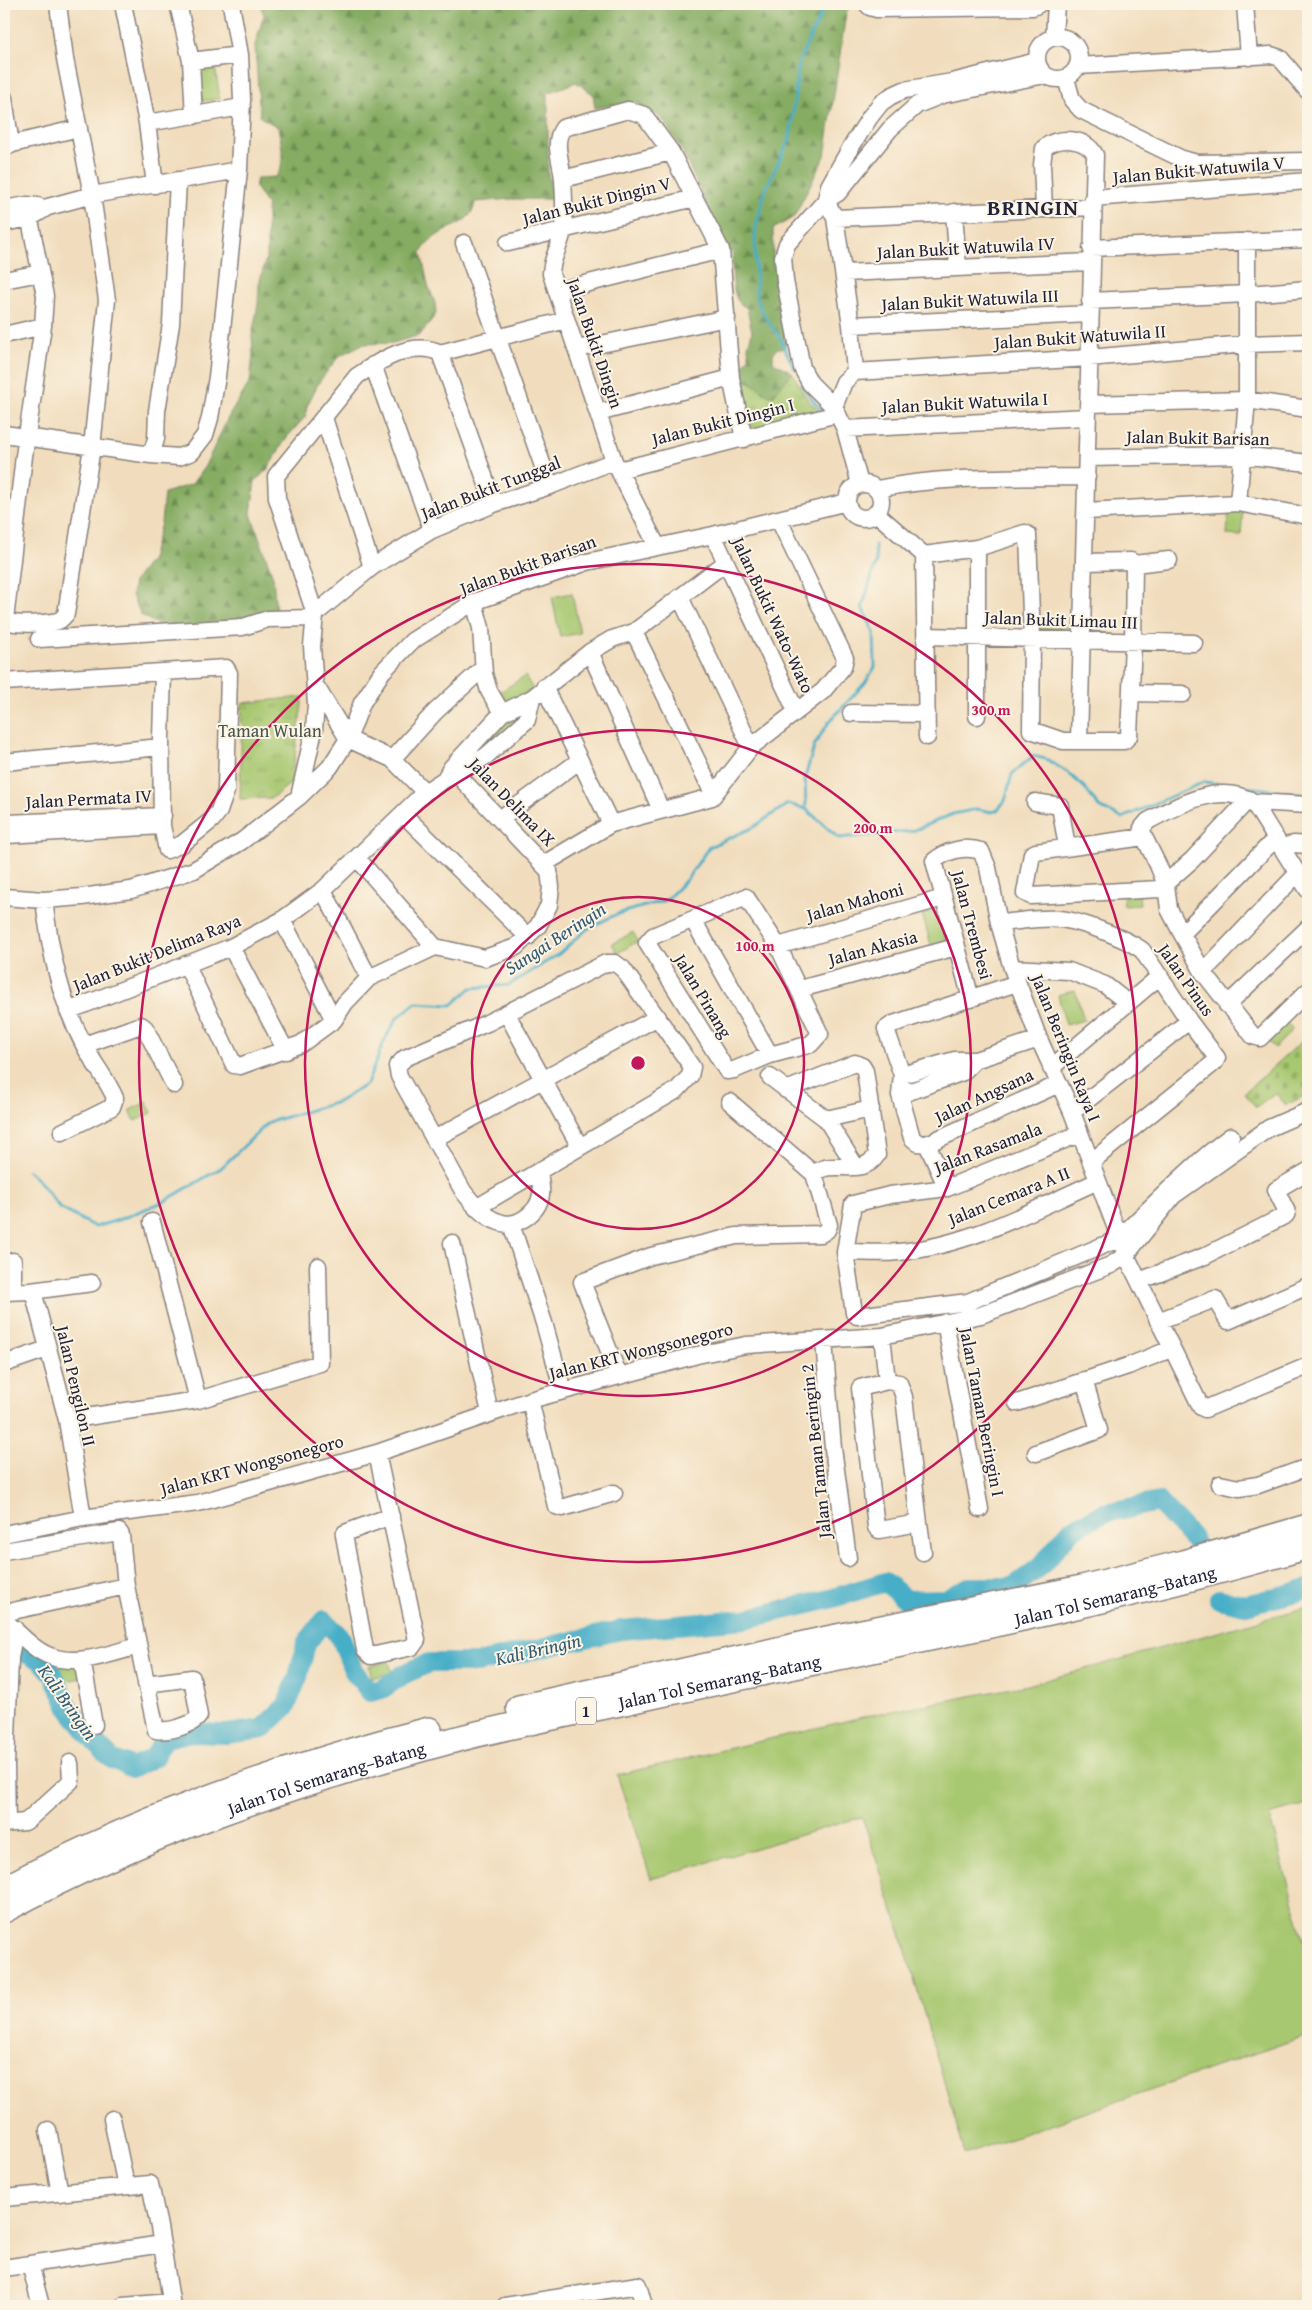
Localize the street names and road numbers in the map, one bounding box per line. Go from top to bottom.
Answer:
street label: Jalan Bukit Watuwila V [1110,149,1286,191]
street label: Jalan Bukit Dingin V [518,169,674,233]
street label: Jalan Bukit Watuwila IV [874,229,1056,266]
street label: Jalan Bukit Dingin [560,272,630,412]
street label: Jalan Bukit Watuwila III [879,281,1059,318]
street label: Jalan Bukit Watuwila II [991,317,1167,356]
street label: Jalan Bukit Watuwila I [879,385,1049,420]
street label: Jalan Bukit Dingin I [647,391,797,453]
street label: Jalan Bukit Barisan [1124,423,1270,452]
street label: Jalan Bukit Tunggal [415,448,565,527]
street label: Jalan Bukit Barisan [454,527,600,602]
street label: Jalan Bukit Wato-Wato [725,530,822,697]
street label: Jalan Bukit Limau III [982,603,1138,636]
street label: Jalan Delima IX [461,749,562,852]
street label: Jalan Permata IV [23,782,153,815]
street label: Jalan Trembesi [944,865,1000,983]
street label: Jalan Mahoni [801,875,906,929]
street label: Jalan Bukit Delima Raya [67,906,245,999]
street label: Jalan Akasia [823,923,921,973]
street label: Jalan Pinus [1150,936,1221,1022]
street label: Jalan Pinang [667,947,739,1043]
street label: Jalan Beringin Raya I [1024,968,1108,1126]
street label: Jalan Angsana [928,1061,1038,1131]
street label: Jalan Rasamala [928,1114,1046,1181]
street label: Jalan Cemara A II [942,1159,1074,1233]
street label: Jalan KRT Wongsonegoro [544,1315,736,1387]
street label: Jalan Pengilon II [49,1321,104,1449]
street label: Jalan Taman Beringin I [952,1323,1012,1499]
street label: Jalan Taman Beringin 2 [793,1363,838,1541]
street label: Jalan KRT Wongsonegoro [155,1427,347,1502]
street label: Jalan Tol Semarang–Batang [1010,1558,1219,1633]
street label: Jalan Tol Semarang–Batang [614,1647,823,1716]
road number: 1 [576,1698,596,1724]
street label: Jalan Tol Semarang–Batang [222,1734,428,1823]

